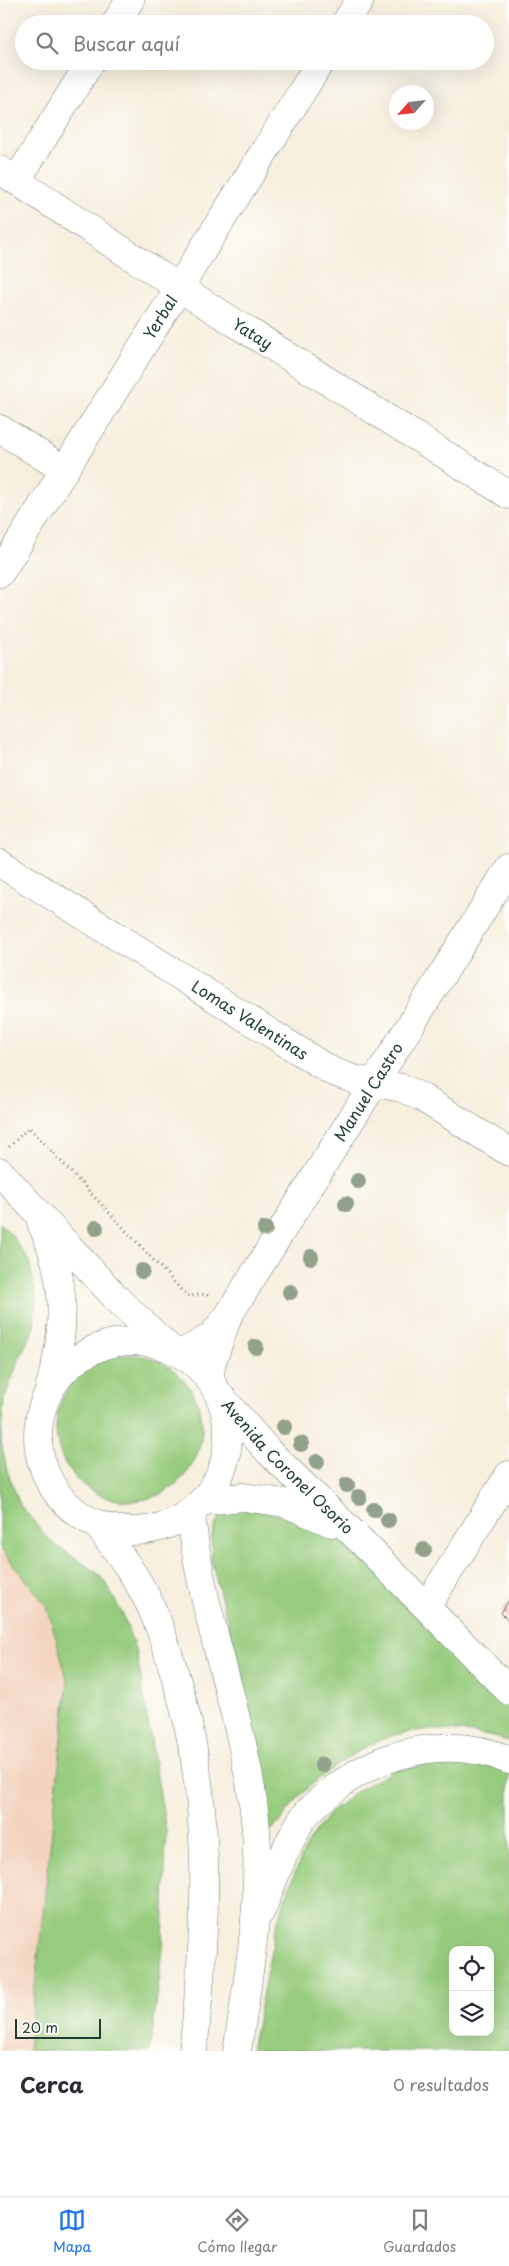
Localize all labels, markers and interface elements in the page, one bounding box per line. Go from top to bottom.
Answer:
search box [15,15,494,70]
icon: search [33,29,61,57]
text: Buscar aquí [73,29,180,57]
north arrow [389,85,434,130]
street label: Yerbal [137,290,182,343]
street label: Yatay [228,311,278,355]
street label: Lomas Valentinas [187,973,313,1065]
street label: Manuel Castro [327,1037,408,1146]
street label: Avenida Coronel Osorio [217,1393,360,1539]
map controls [449,1946,494,2036]
button: locate [449,1946,494,1991]
button: layers [449,1991,494,2036]
scale bar [15,2016,101,2039]
text: 20 m [22,2017,58,2038]
text: Cerca [20,2068,84,2100]
text: 0 resultados [393,2072,489,2096]
tab: Mapa [53,2206,91,2257]
tab: Cómo llegar [197,2206,277,2257]
tab: Guardados [383,2206,456,2257]

